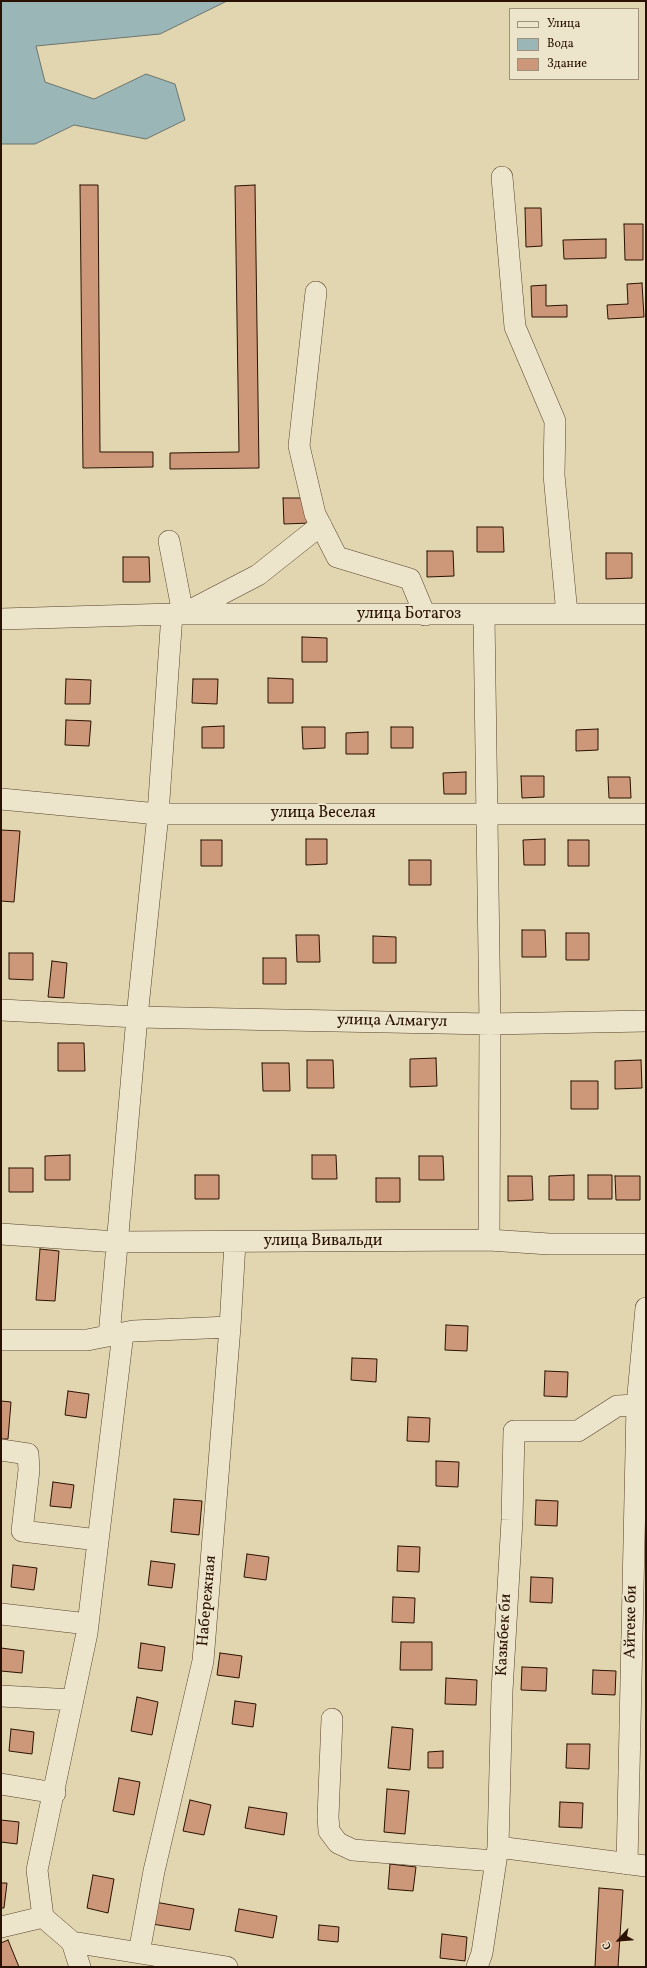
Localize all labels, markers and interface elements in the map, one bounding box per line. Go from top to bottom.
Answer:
legend [509,8,639,80]
text: Улица [547,16,580,32]
text: Вода [547,36,574,52]
text: Здание [547,56,587,72]
street label: улица Ботагоз [357,605,461,625]
street label: улица Веселая [270,804,376,824]
street label: улица Алмагул [337,1011,447,1033]
street label: улица Вивальди [263,1232,383,1252]
street label: Набережная [194,1555,222,1647]
street label: Айтеке би [622,1585,642,1659]
street label: Казыбек би [493,1593,517,1677]
north arrow [599,1920,639,1960]
text: С [599,1939,616,1952]

